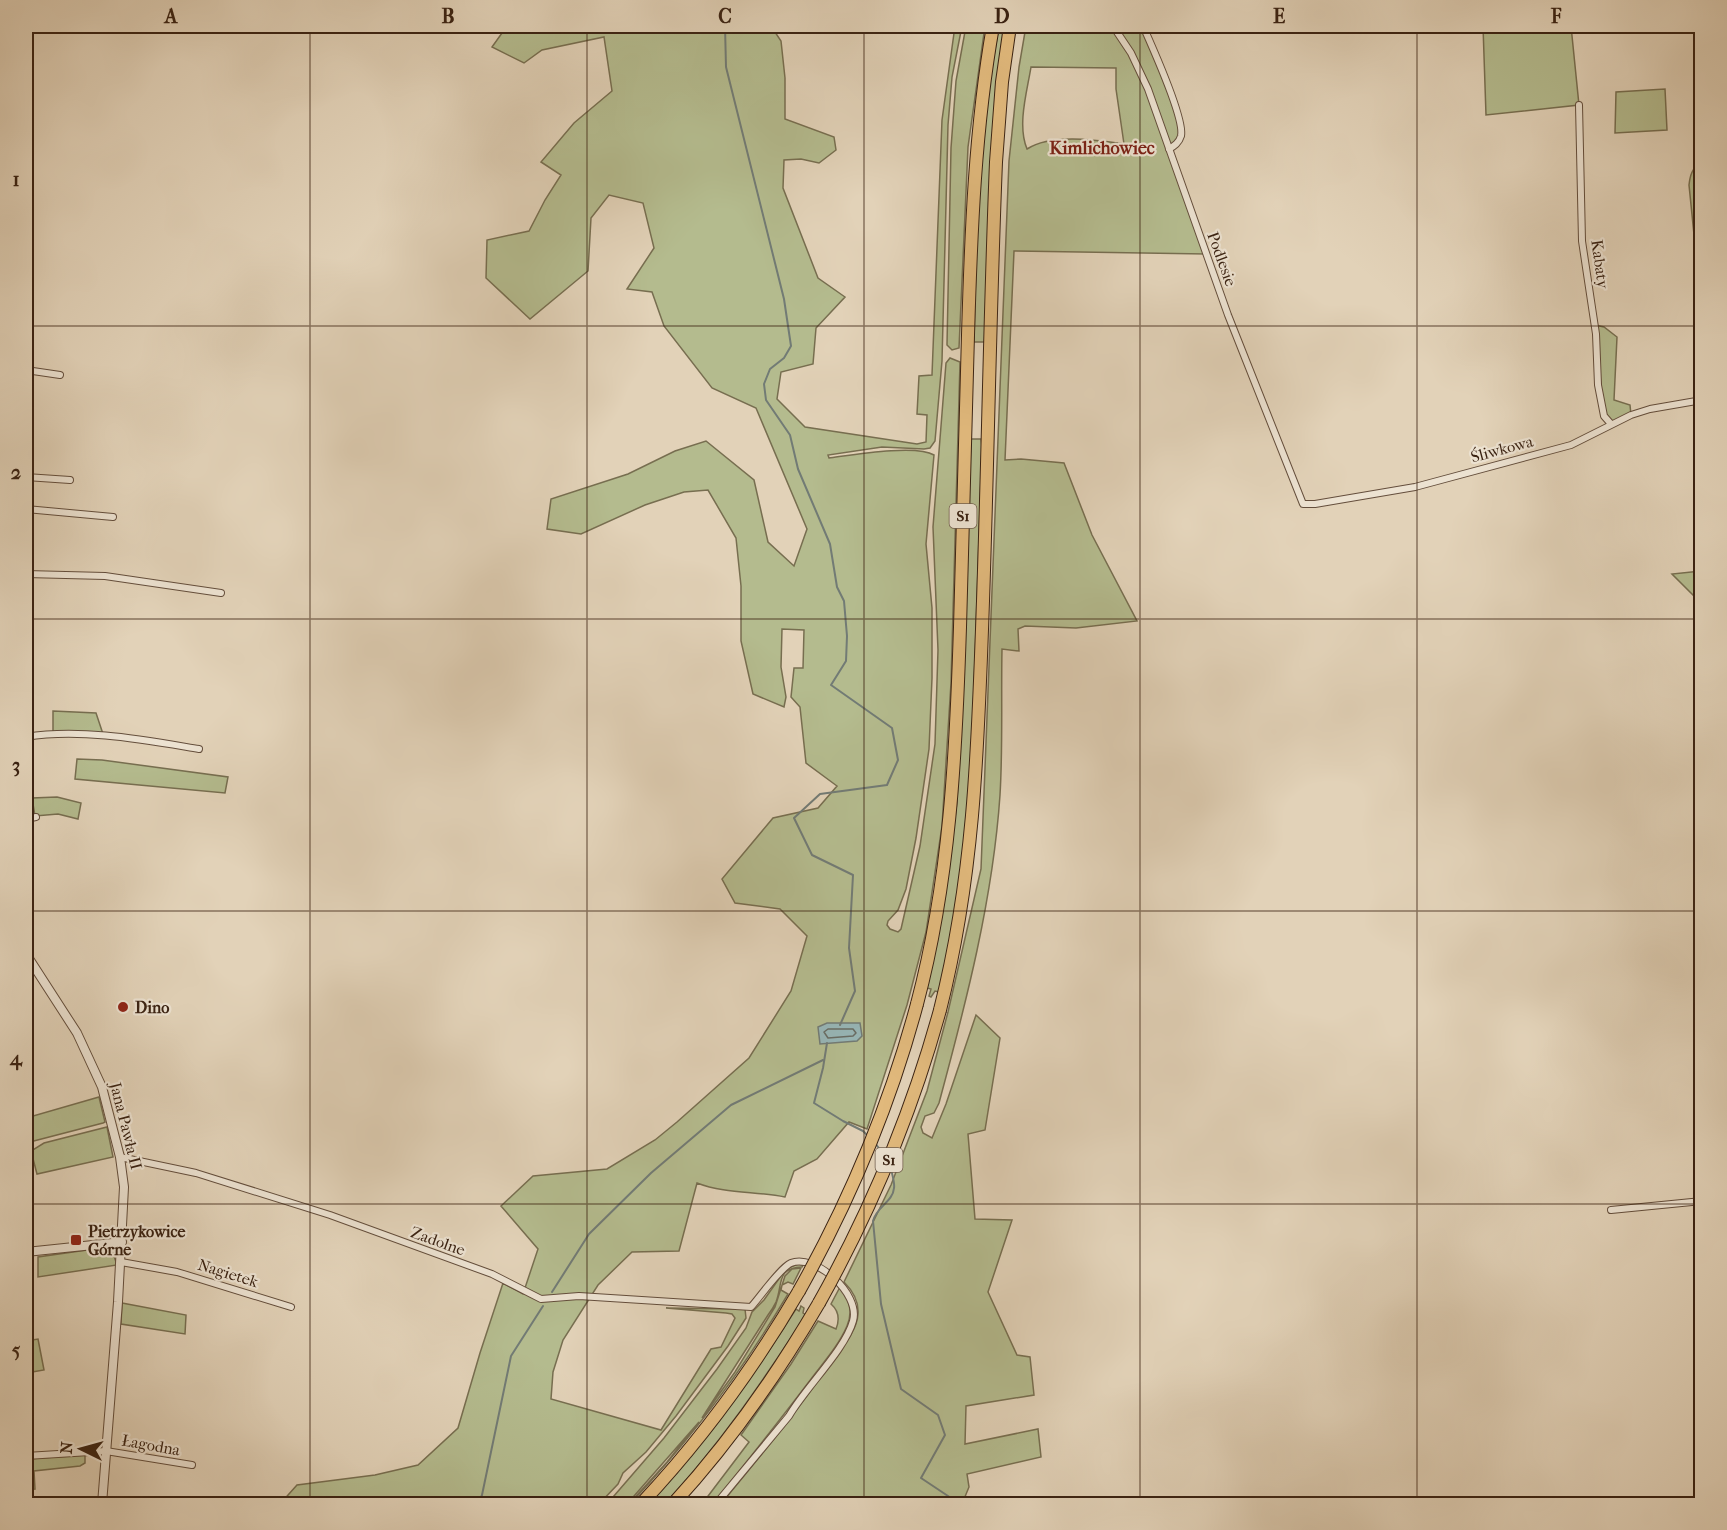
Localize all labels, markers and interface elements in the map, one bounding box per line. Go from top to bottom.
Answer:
text: A [163,5,179,28]
text: B [441,5,455,28]
text: C [718,5,732,28]
text: D [994,5,1010,28]
text: E [1273,5,1285,28]
text: F [1550,5,1562,28]
district label: Kimlichowiec [1049,138,1155,159]
text: 1 [12,168,20,191]
street label: Podlesie [1203,229,1241,289]
street label: Kabaty [1587,238,1613,290]
street label: Śliwkowa [1468,430,1536,466]
text: 2 [11,461,21,484]
road number: S1 [950,504,976,528]
text: 3 [12,754,20,777]
place label: Dino [135,998,169,1017]
marker: Dino [116,1000,130,1014]
text: 4 [9,1047,23,1071]
street label: Jana Pawła II [105,1078,146,1172]
road number: S1 [876,1148,902,1172]
place label: Pietrzykowice Górne [88,1222,186,1259]
street label: Zadolne [408,1222,468,1260]
marker: Pietrzykowice Górne [69,1233,83,1247]
street label: Nagietek [196,1255,261,1291]
text: 5 [12,1339,21,1362]
north arrow [51,1419,111,1479]
street label: Łagodna [120,1431,182,1460]
text: N [57,1440,77,1455]

